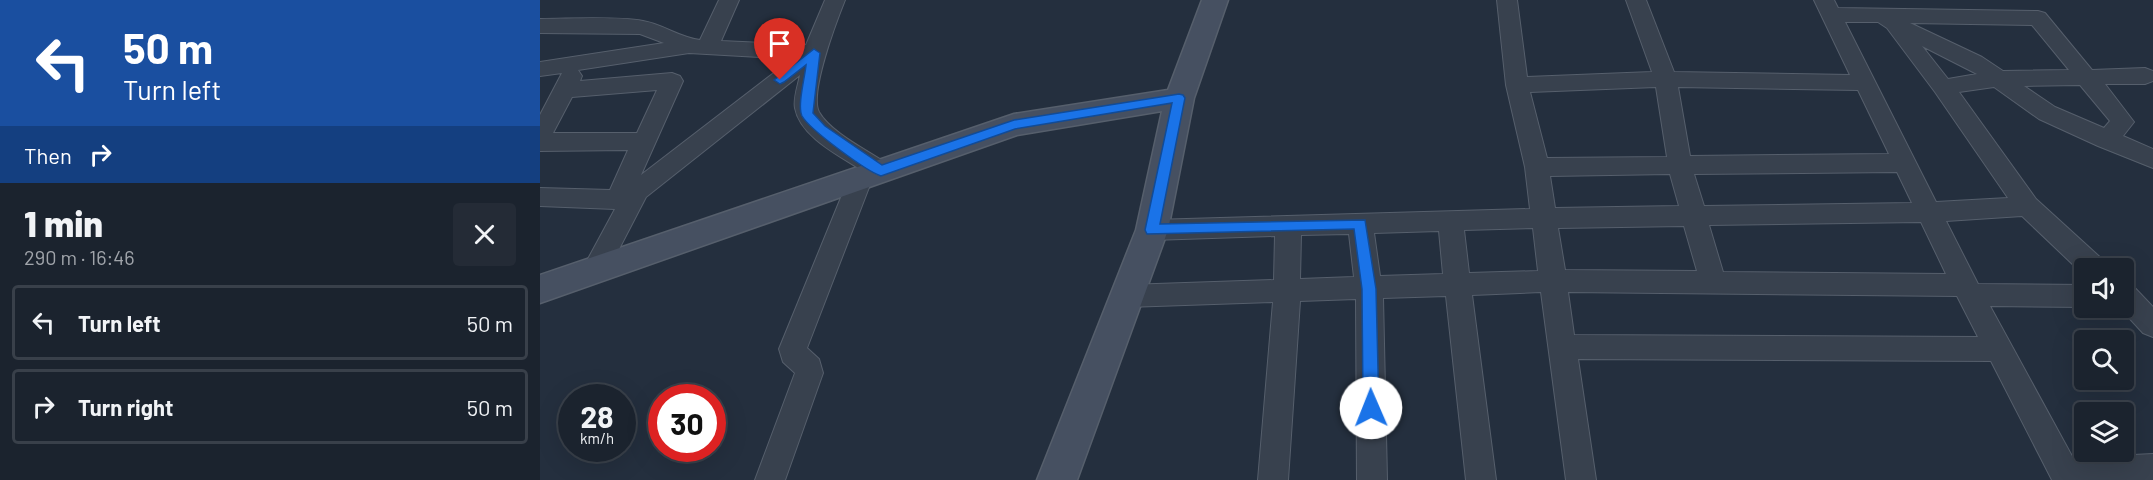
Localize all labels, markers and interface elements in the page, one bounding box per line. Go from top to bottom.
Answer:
pin [754,18,805,80]
text: 50 m [123,22,213,72]
icon: left [24,24,102,102]
icon: arrive [763,27,796,60]
text: Turn left [123,73,221,105]
icon: right [84,138,117,171]
text: Then [24,142,72,168]
text: 1 min [24,201,103,244]
button: close [453,203,516,266]
text: 290 m · 16:46 [24,245,135,269]
map controls [2074,258,2134,462]
button: sound [2074,258,2134,318]
icon: left [27,306,60,339]
text: Turn left [78,310,161,336]
text: 50 m [467,310,513,336]
button: search [2074,330,2134,390]
position arrow [1339,376,1403,440]
speed limit sign: 30 [648,384,726,462]
icon: right [27,390,60,423]
text: Turn right [78,394,173,420]
text: 50 m [467,394,513,420]
text: 28 [580,398,614,434]
button: layers [2074,402,2134,462]
text: km/h [580,429,614,447]

